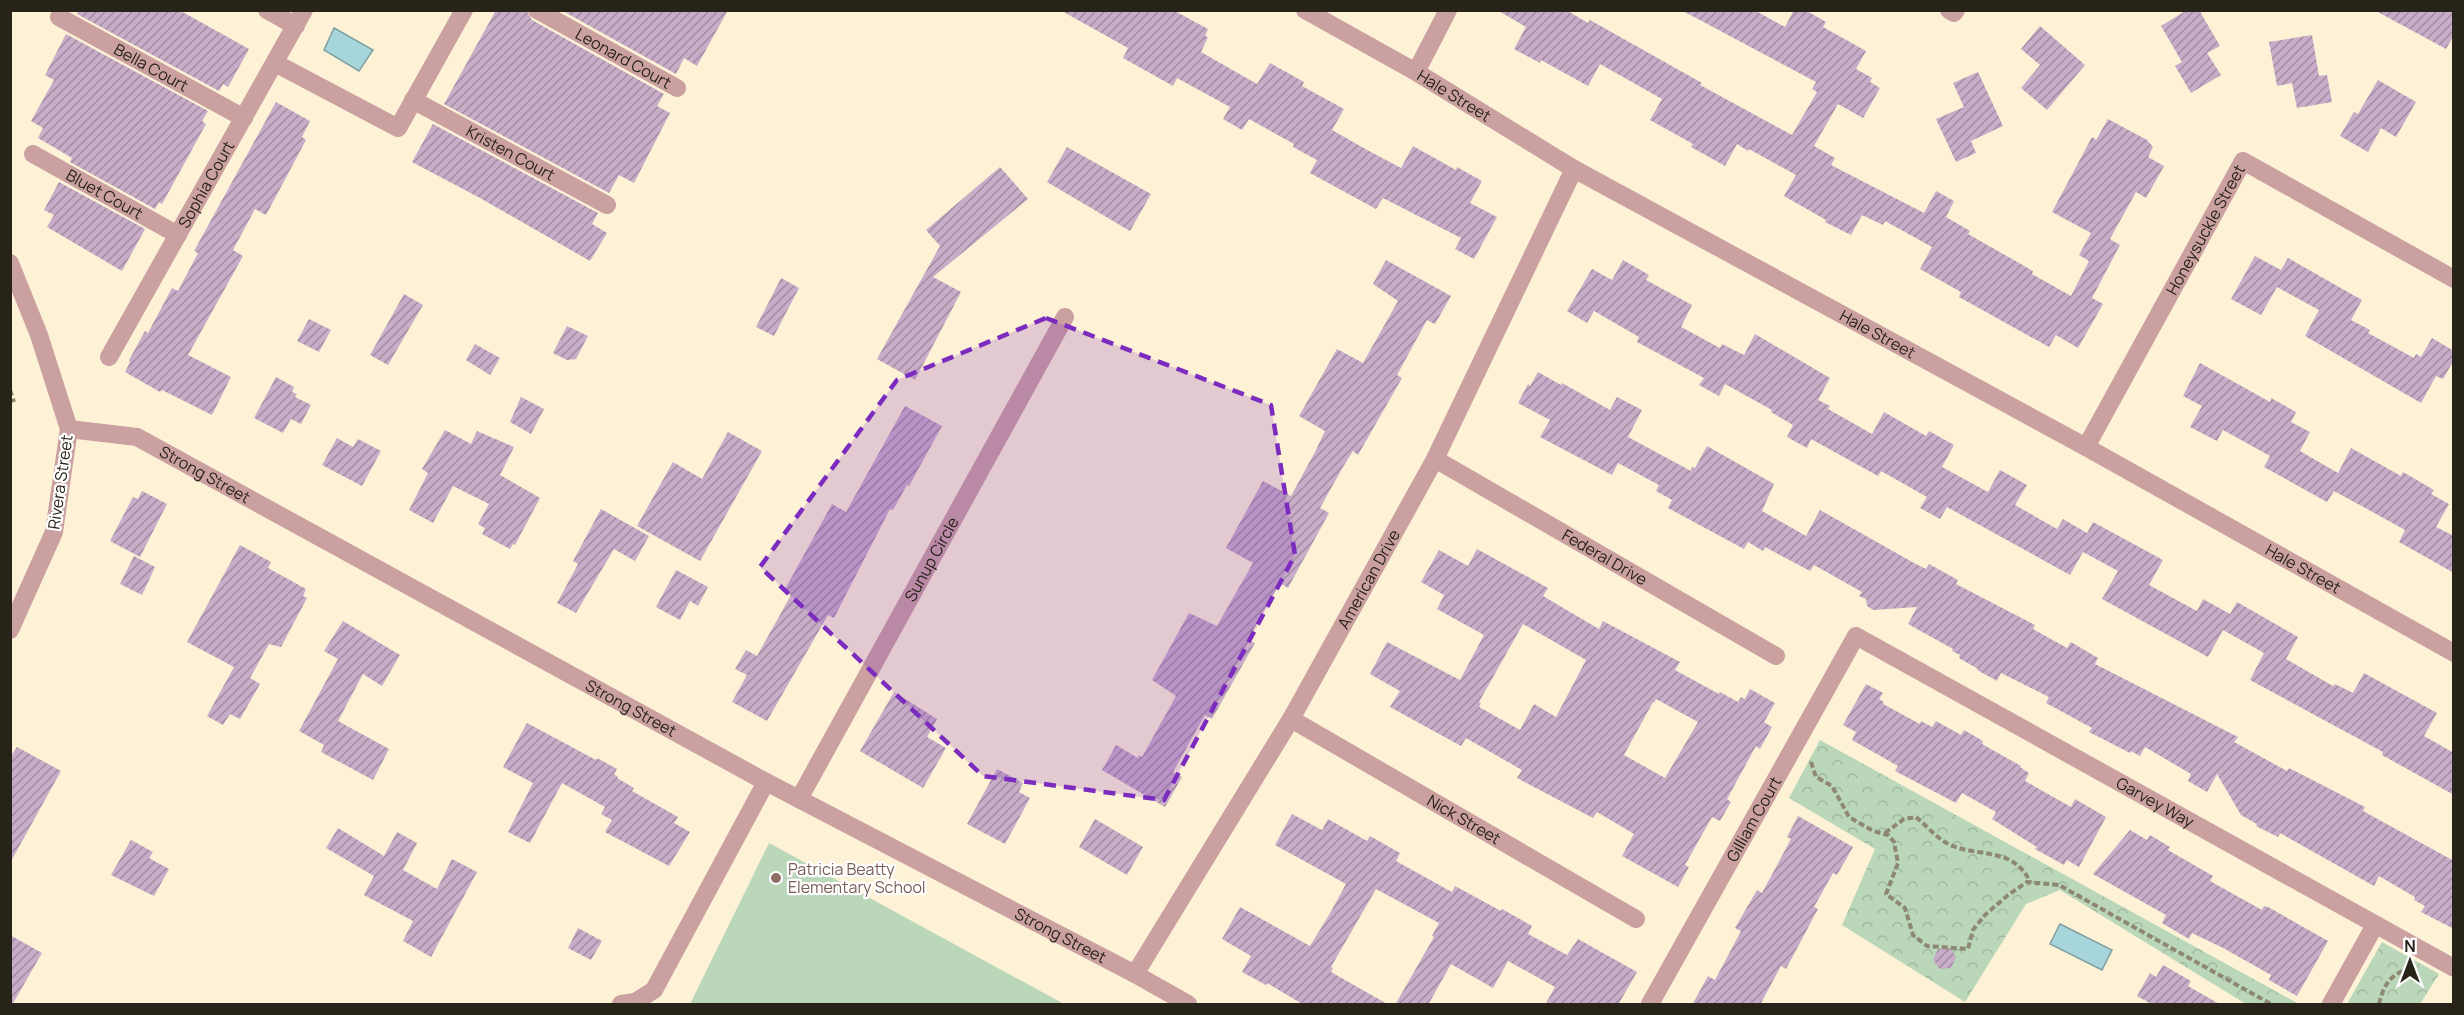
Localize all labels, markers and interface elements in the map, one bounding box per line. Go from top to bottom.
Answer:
street label: Leonard Court [572,23,675,94]
street label: Bella Court [110,38,192,96]
street label: Hale Street [1413,64,1495,127]
street label: Kristen Court [462,120,559,186]
street label: Sophia Court [173,137,239,232]
street label: Honeysuckle Street [2161,160,2250,299]
street label: Bluet Court [62,164,147,224]
street label: Hale Street [1836,304,1919,363]
street label: Rivera Street [42,433,78,531]
street label: Strong Street [156,440,254,508]
street label: Sunup Circle [899,513,964,605]
street label: Federal Drive [1558,524,1651,590]
street label: American Drive [1332,525,1405,633]
street label: Hale Street [2261,539,2345,598]
street label: Strong Street [582,674,680,742]
street label: Gilliam Court [1721,772,1786,866]
street label: Garvey Way [2112,772,2199,833]
street label: Nick Street [1423,789,1505,849]
place label: Patricia Beatty Elementary School [788,858,926,898]
marker: Patricia Beatty Elementary School [769,871,783,885]
street label: Strong Street [1011,902,1110,968]
north arrow [2380,931,2440,991]
text: N [2404,935,2416,957]

